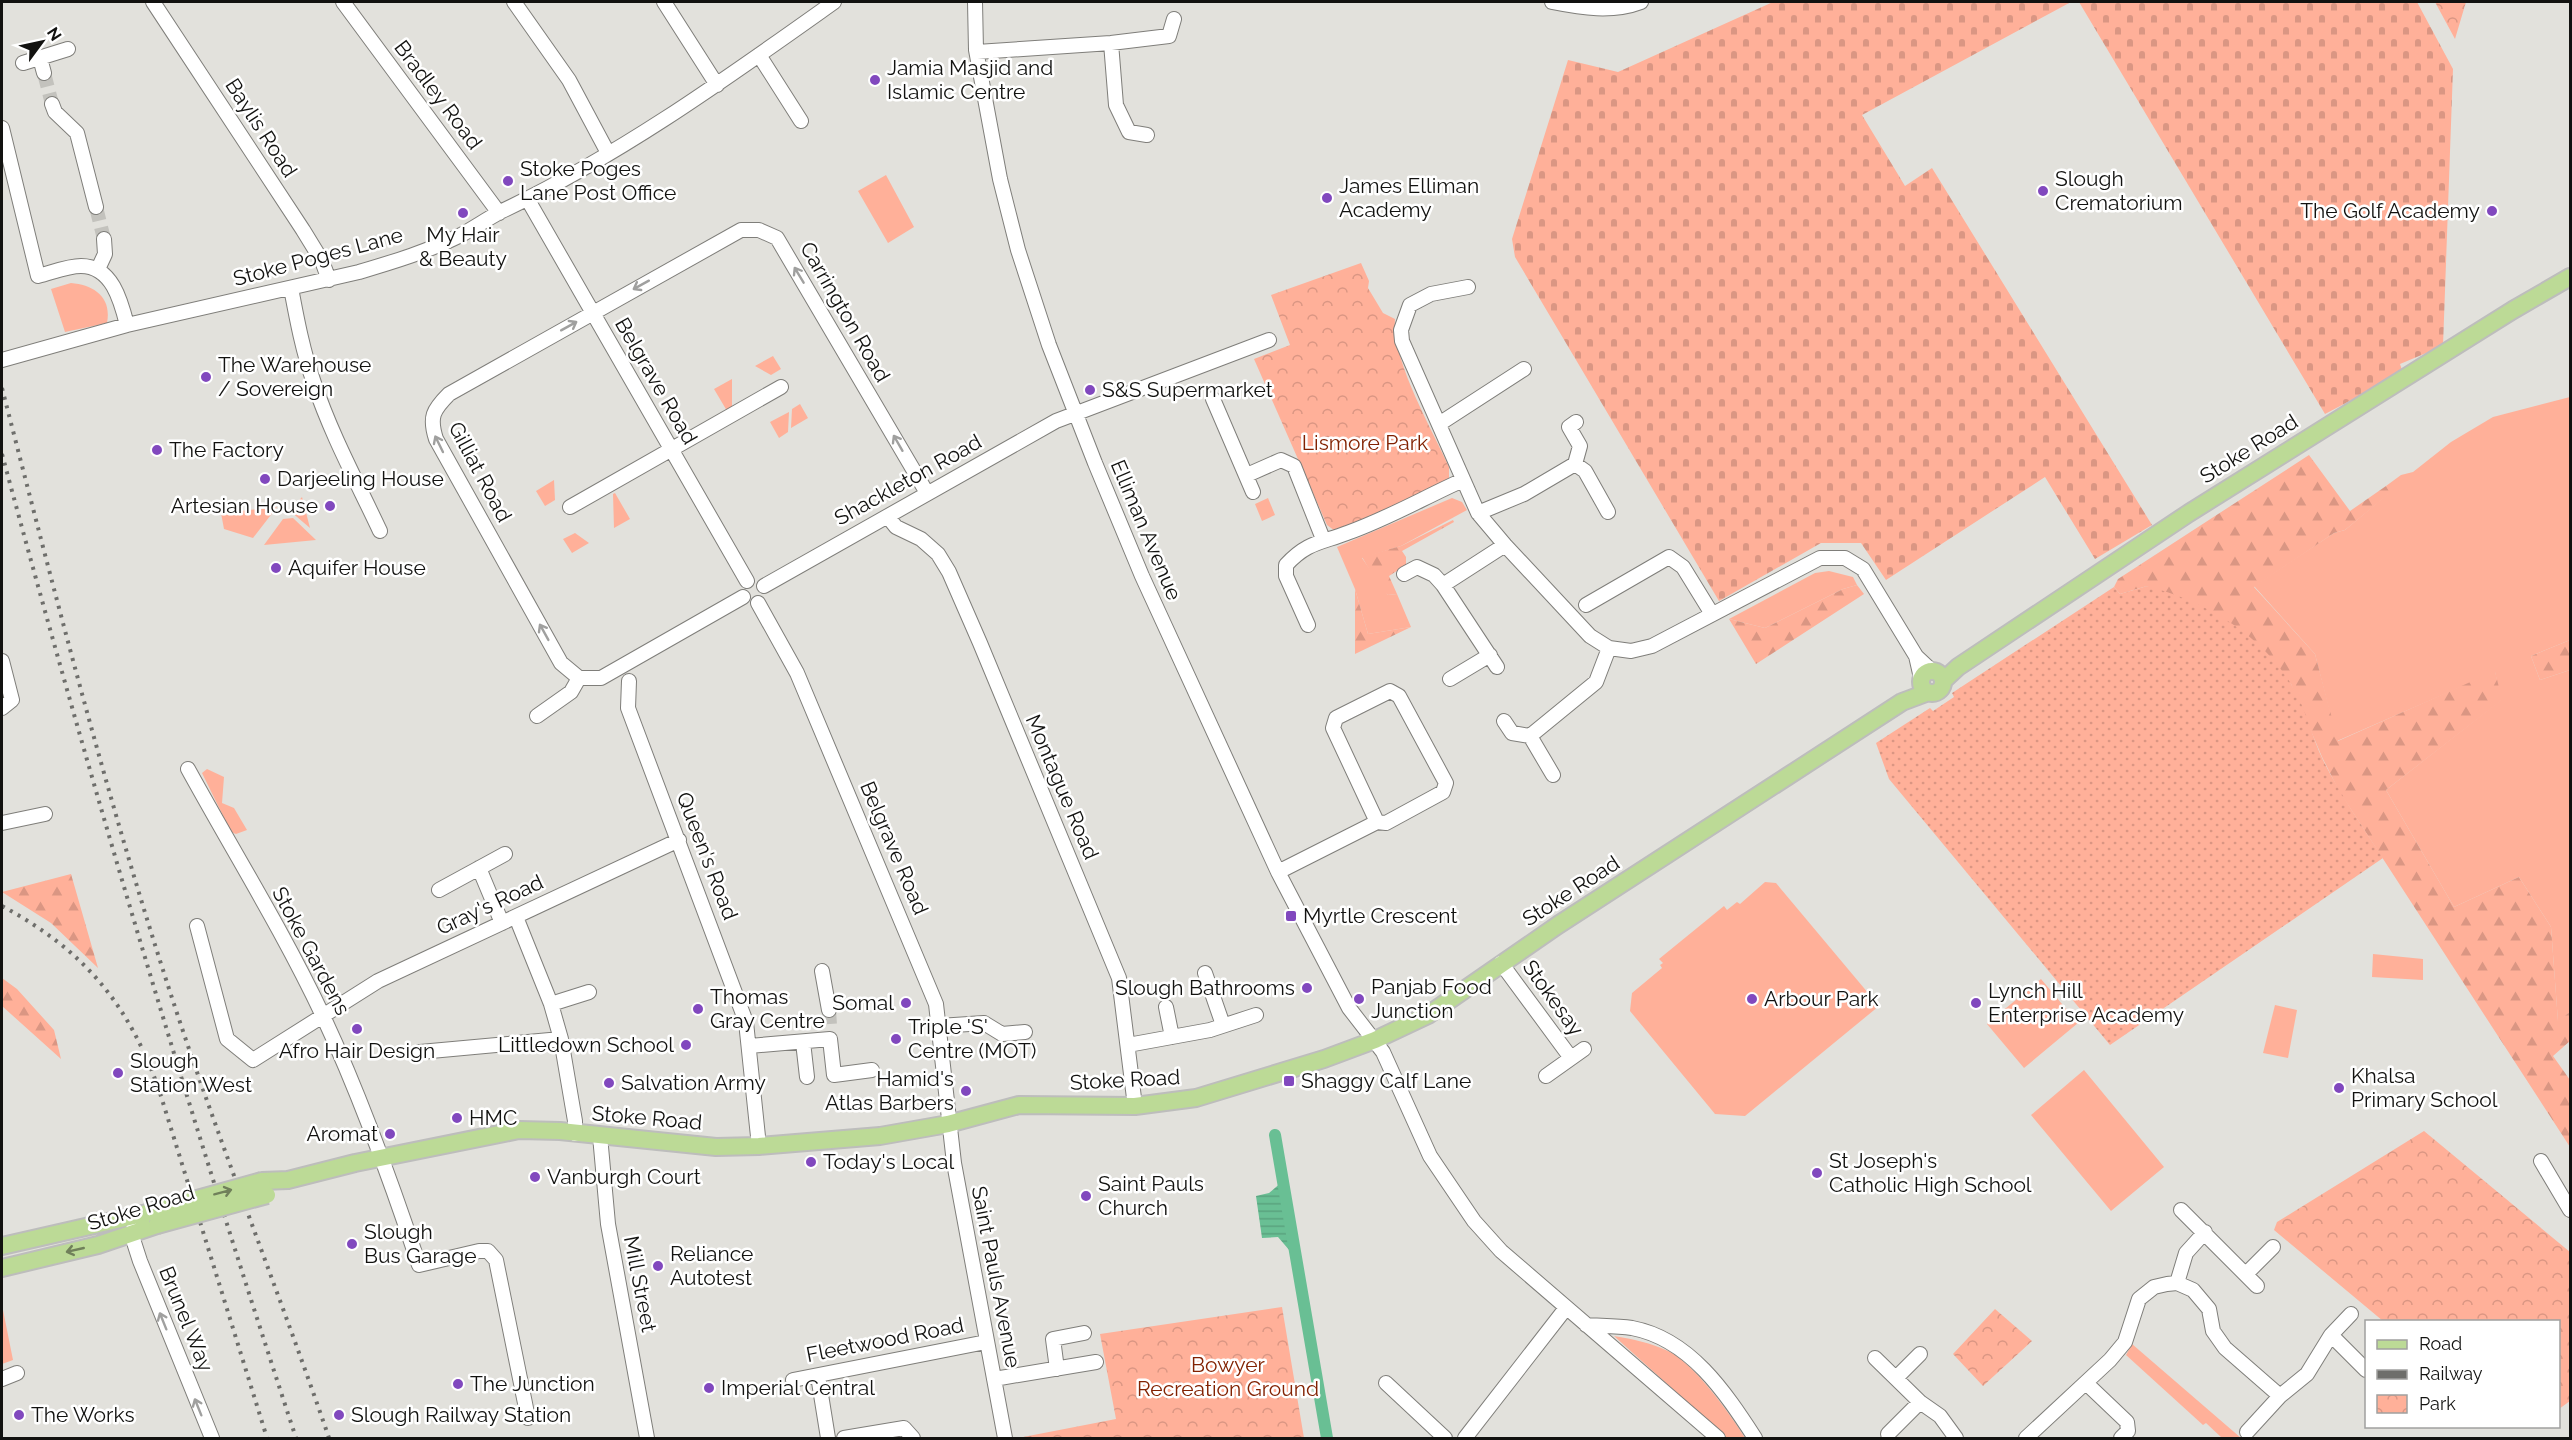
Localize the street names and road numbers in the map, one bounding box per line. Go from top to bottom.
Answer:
street label: Bradley Road [389,35,488,154]
street label: Baylis Road [220,74,303,182]
street label: Stoke Poges Lane [230,222,405,291]
street label: Carrington Road [795,237,896,386]
street label: Belgrave Road [610,313,703,449]
street label: Stoke Road [2195,409,2302,488]
street label: Gilliat Road [444,417,517,526]
street label: Shackleton Road [830,429,986,530]
street label: Elliman Avenue [1106,456,1187,604]
street label: Montague Road [1021,711,1104,863]
street label: Belgrave Road [855,777,934,918]
street label: Queen's Road [672,788,743,923]
street label: Stoke Road [1518,850,1624,931]
street label: Gray's Road [433,869,547,940]
street label: Stoke Gardens [267,882,356,1019]
street label: Stokesay [1518,955,1589,1040]
street label: Stoke Road [1069,1064,1181,1095]
street label: Stoke Road [591,1100,703,1135]
street label: Stoke Road [84,1179,197,1236]
street label: Saint Pauls Avenue [967,1184,1026,1370]
street label: Mill Street [619,1234,662,1334]
street label: Brunel Way [154,1262,219,1375]
street label: Fleetwood Road [804,1312,966,1367]

